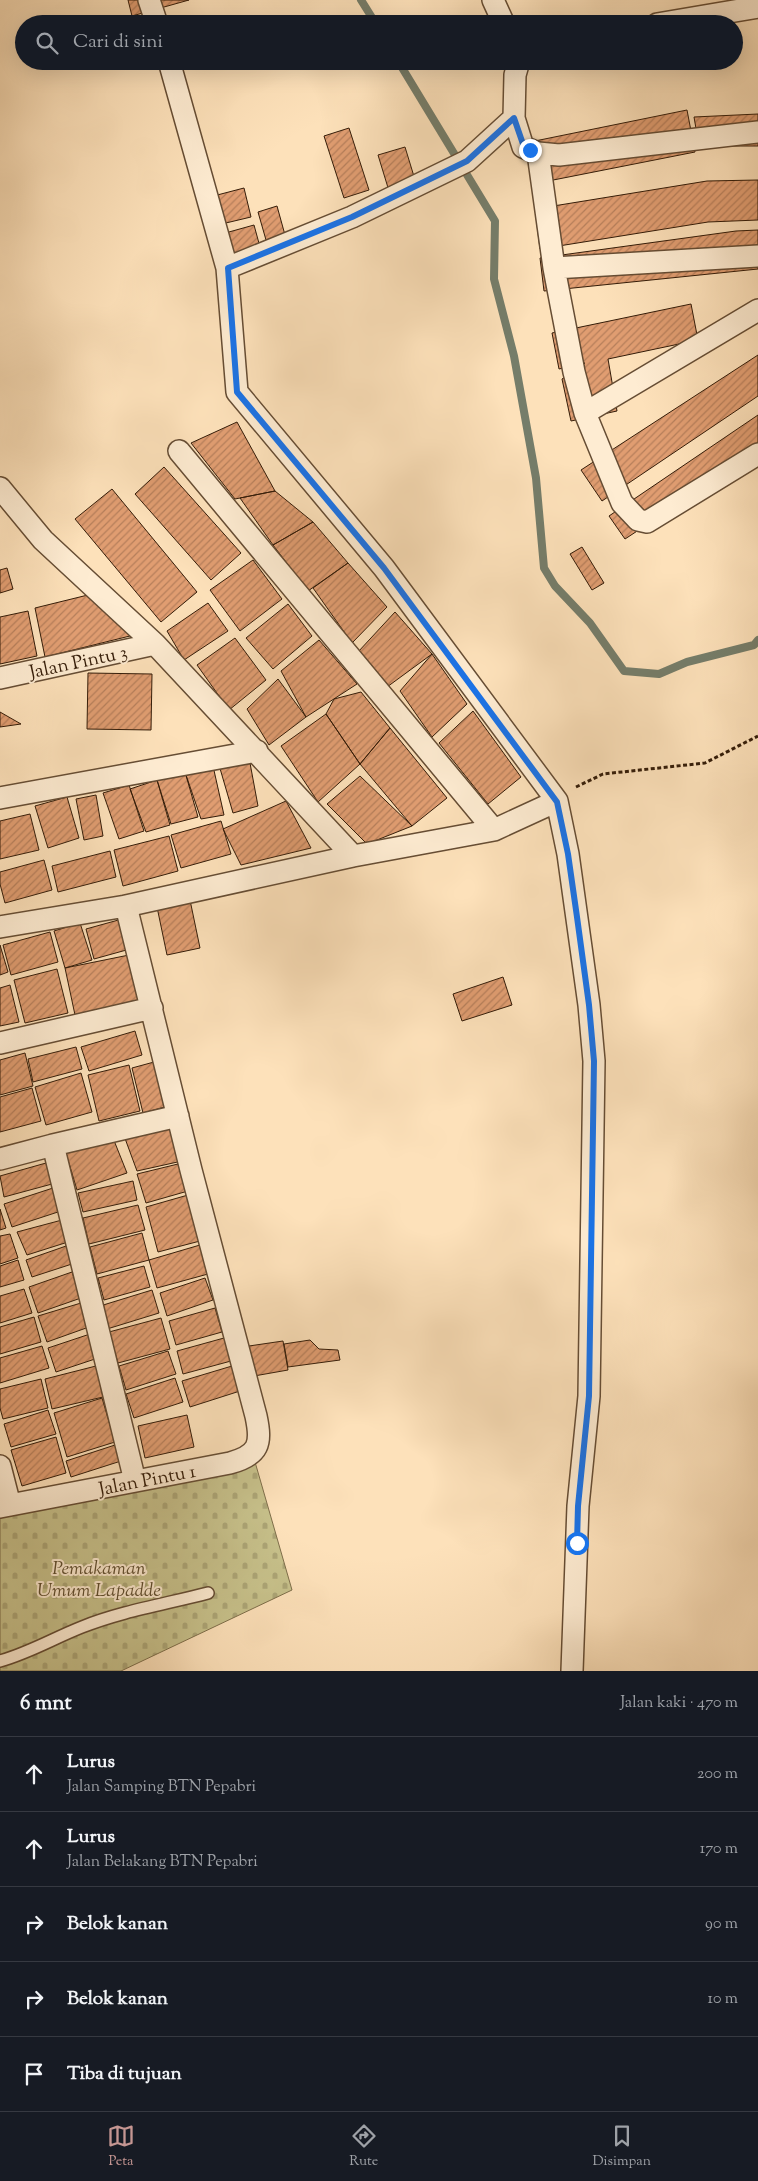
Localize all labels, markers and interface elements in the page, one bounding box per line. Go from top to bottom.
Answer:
search box [15,15,743,70]
icon: search [33,29,61,57]
text: Cari di sini [73,29,163,56]
route end [519,139,542,162]
street label: Jalan Pintu 3 [26,640,130,687]
street label: Jalan Pintu 1 [96,1459,199,1504]
route start [566,1532,589,1555]
park label: Pemakaman Umum Lapadde [37,1556,161,1605]
text: 6 mnt [20,1689,72,1719]
text: Jalan kaki · 470 m [620,1692,738,1715]
text: Lurus [67,1749,115,1776]
icon: ahead [20,1760,48,1788]
text: 200 m [697,1763,738,1786]
text: Jalan Samping BTN Pepabri [67,1776,256,1799]
text: Lurus [67,1824,115,1851]
icon: ahead [20,1835,48,1863]
text: 170 m [700,1838,738,1861]
text: Jalan Belakang BTN Pepabri [67,1851,258,1874]
icon: right [20,1910,48,1938]
text: Belok kanan [67,1911,168,1938]
text: 90 m [705,1913,738,1936]
icon: right [20,1985,48,2013]
text: Belok kanan [67,1986,168,2013]
text: 10 m [708,1988,738,2011]
icon: arrive [20,2060,48,2088]
text: Tiba di tujuan [67,2061,182,2088]
tab: Peta [107,2122,135,2172]
tab: Rute [349,2122,378,2172]
tab: Disimpan [592,2122,651,2172]

